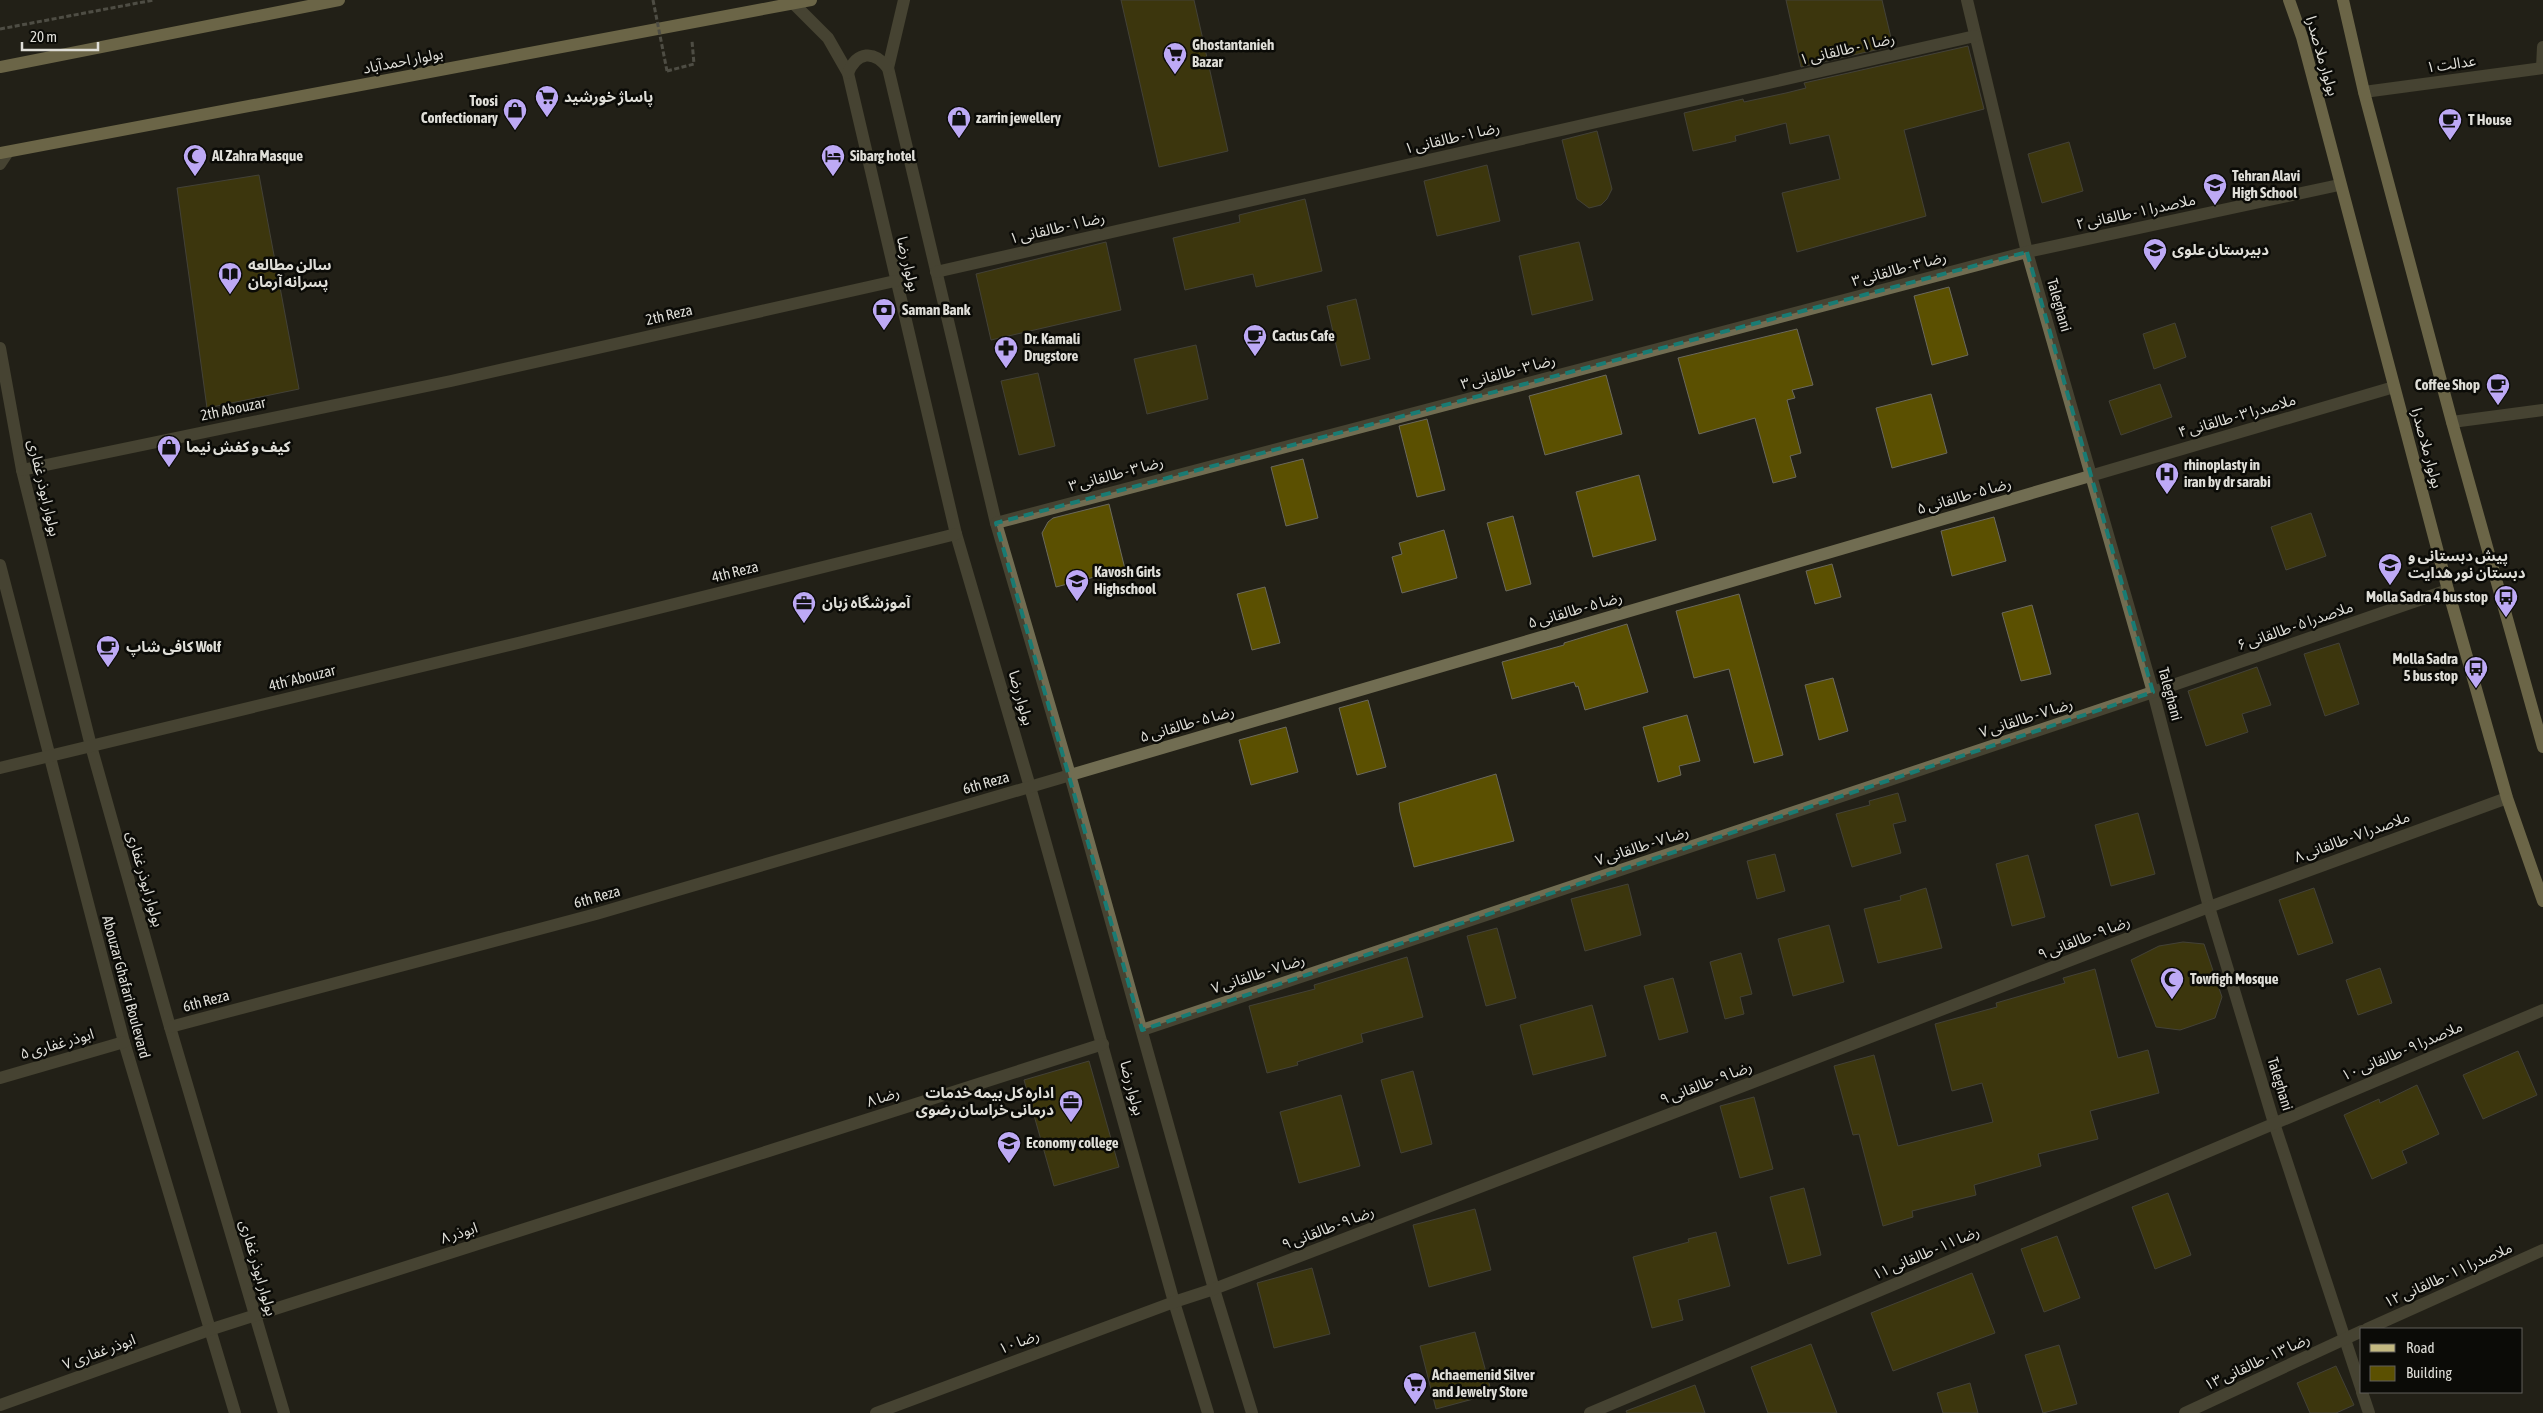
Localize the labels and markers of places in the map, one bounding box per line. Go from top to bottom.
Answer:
place label: Ghostantanieh Bazar [1192,36,1274,70]
supermarket icon: Ghostantanieh Bazar [1162,41,1188,75]
supermarket icon: پاساژ خورشید [534,84,560,118]
place label: پاساژ خورشید [564,88,653,107]
place label: Toosi Confectionary [421,92,499,126]
shop icon: Toosi Confectionary [502,97,528,131]
shop icon: zarrin jewellery [946,105,972,139]
cafe icon: T House [2437,107,2463,141]
place label: zarrin jewellery [976,109,1062,126]
place label: T House [2468,111,2512,128]
mosque icon: Al Zahra Masque [182,143,208,177]
hotel icon: Sibarg hotel [820,143,846,177]
place label: Al Zahra Masque [211,147,303,164]
place label: Sibarg hotel [850,147,917,164]
place label: Tehran Alavi High School [2232,167,2300,201]
school or university icon: Tehran Alavi High School [2202,172,2228,206]
school or university icon: دبیرستان علوی [2142,237,2168,271]
place label: دبیرستان علوی [2172,241,2269,259]
place label: سالن مطالعه پسرانه آرمان [248,256,332,292]
library icon: سالن مطالعه پسرانه آرمان [217,261,243,295]
bank icon: Saman Bank [871,297,897,331]
place label: Saman Bank [902,301,971,318]
cafe icon: Cactus Cafe [1242,323,1268,357]
place label: Cactus Cafe [1272,327,1335,344]
place label: Dr. Kamali Drugstore [1024,330,1080,364]
pharmacy icon: Dr. Kamali Drugstore [993,335,1019,369]
cafe icon: Coffee Shop [2485,372,2511,406]
place label: Coffee Shop [2415,376,2480,393]
shop icon: کیف و کفش نیما [156,434,182,468]
place label: کیف و کفش نیما [186,438,291,456]
place label: rhinoplasty in iran by dr sarabi [2184,456,2271,490]
hospital icon: rhinoplasty in iran by dr sarabi [2154,461,2180,495]
place label: پیش دبستانی و دبستان نور هدایت [2408,547,2526,582]
school or university icon: پیش دبستانی و دبستان نور هدایت [2377,552,2403,586]
place label: Kavosh Girls Highschool [1094,563,1162,597]
school or university icon: Kavosh Girls Highschool [1064,568,1090,602]
bus stop icon: Molla Sadra 4 bus stop [2493,584,2519,618]
place label: Molla Sadra 4 bus stop [2366,588,2488,605]
office icon: آموزشگاه زبان [791,590,817,624]
place label: آموزشگاه زبان [822,594,912,612]
cafe icon: کافی شاپ Wolf [95,634,121,668]
place label: کافی شاپ Wolf [126,638,222,657]
place label: Molla Sadra 5 bus stop [2392,650,2458,684]
bus stop icon: Molla Sadra 5 bus stop [2463,655,2489,689]
mosque icon: Towfigh Mosque [2159,966,2185,1000]
place label: Towfigh Mosque [2190,970,2279,987]
place label: اداره کل بیمه خدمات درمانی خراسان رضوی [916,1084,1054,1119]
office icon: اداره کل بیمه خدمات درمانی خراسان رضوی [1058,1089,1084,1123]
school or university icon: Economy college [996,1130,1022,1164]
place label: Economy college [1026,1134,1119,1151]
place label: Achaemenid Silver and Jewelry Store [1431,1366,1535,1400]
supermarket icon: Achaemenid Silver and Jewelry Store [1402,1371,1428,1405]

